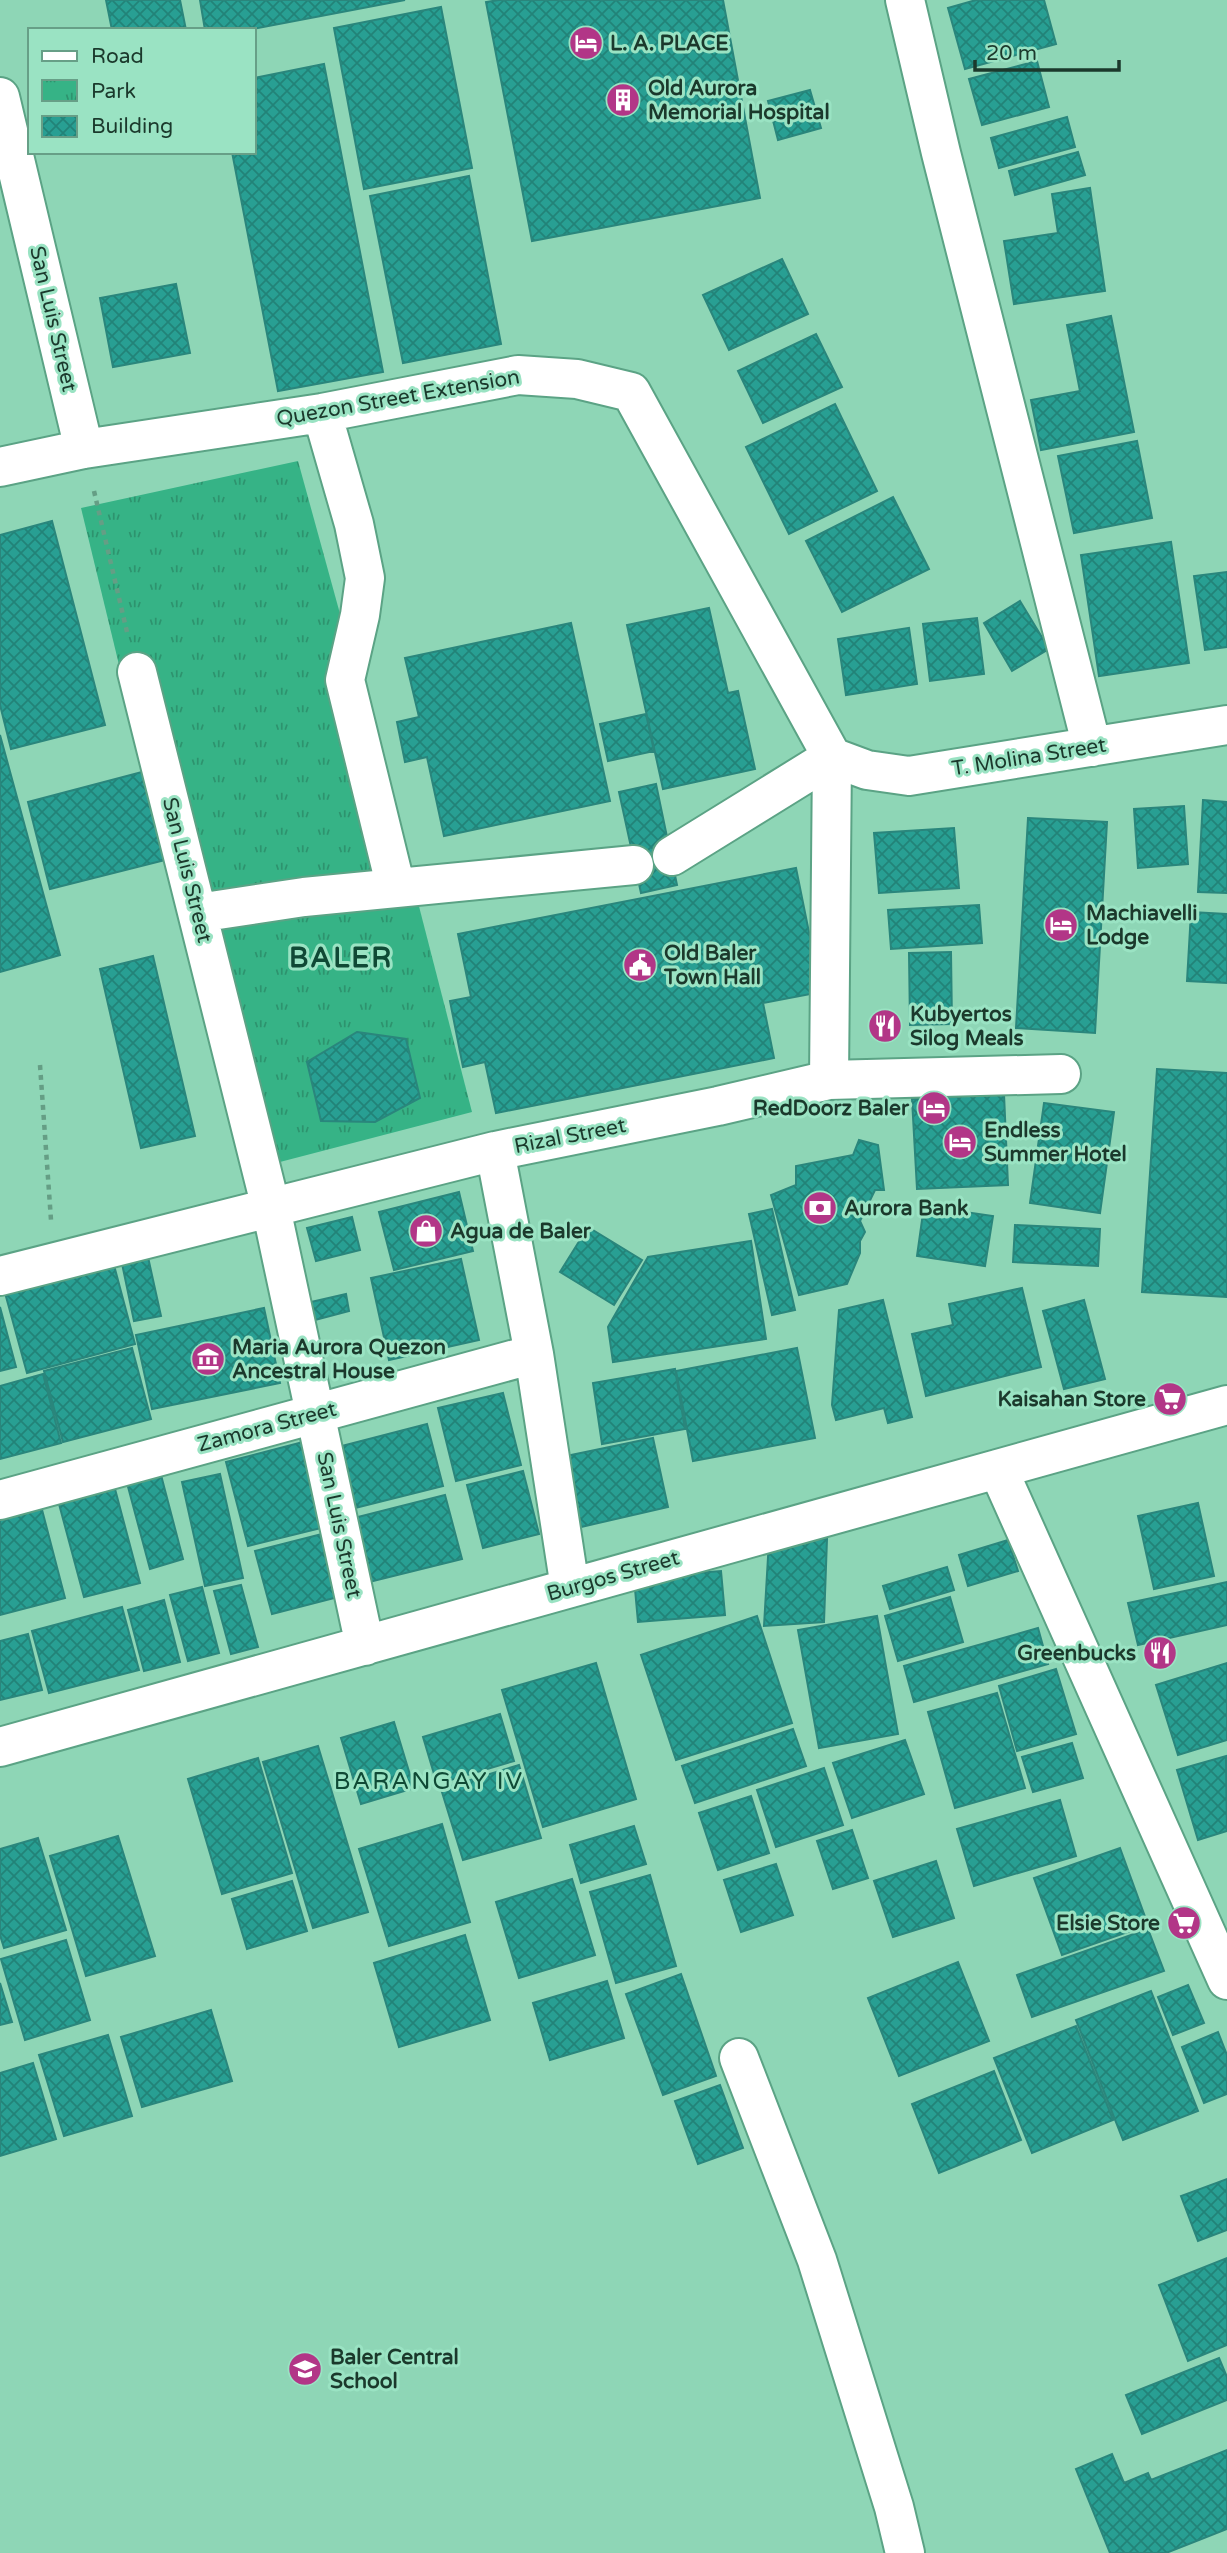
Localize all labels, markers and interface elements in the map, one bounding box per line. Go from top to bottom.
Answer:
hotel icon: L. A. PLACE [567,24,605,62]
legend [28,28,256,154]
scale bar [975,28,1118,72]
place label: L. A. PLACE [610,31,729,56]
text: 20 m [986,41,1037,66]
text: Road [91,44,144,69]
place label: Old Aurora Memorial Hospital [648,76,830,125]
text: Park [91,79,136,104]
building icon: Old Aurora Memorial Hospital [604,81,642,119]
text: Building [91,114,173,139]
street label: San Luis Street [24,244,82,394]
street label: Quezon Street Extension [274,364,522,432]
street label: T. Molina Street [950,732,1108,782]
street label: San Luis Street [157,795,217,945]
place label: Machiavelli Lodge [1086,901,1197,950]
hotel icon: Machiavelli Lodge [1042,906,1080,944]
district label: BALER [289,941,393,975]
place label: Old Baler Town Hall [663,941,761,990]
public building icon: Old Baler Town Hall [621,946,659,984]
place label: Kubyertos Silog Meals [910,1002,1024,1051]
restaurant icon: Kubyertos Silog Meals [866,1007,904,1045]
hotel icon: RedDoorz Baler [915,1089,953,1127]
place label: RedDoorz Baler [753,1096,910,1121]
street label: Rizal Street [512,1113,628,1159]
place label: Endless Summer Hotel [984,1118,1127,1167]
hotel icon: Endless Summer Hotel [941,1123,979,1161]
bank icon: Aurora Bank [801,1189,839,1227]
place label: Aurora Bank [844,1196,969,1221]
shop icon: Agua de Baler [407,1212,445,1250]
place label: Agua de Baler [450,1219,592,1244]
place label: Maria Aurora Quezon Ancestral House [232,1335,446,1384]
museum icon: Maria Aurora Quezon Ancestral House [189,1340,227,1378]
supermarket icon: Kaisahan Store [1151,1380,1189,1418]
place label: Kaisahan Store [997,1387,1146,1412]
street label: Zamora Street [195,1396,339,1458]
street label: San Luis Street [311,1450,367,1600]
street label: Burgos Street [544,1545,682,1607]
restaurant icon: Greenbucks [1141,1634,1179,1672]
place label: Greenbucks [1017,1641,1136,1666]
district label: BARANGAY IV [334,1767,524,1796]
supermarket icon: Elsie Store [1165,1904,1203,1942]
place label: Elsie Store [1056,1911,1160,1936]
place label: Baler Central School [330,2345,459,2394]
school or university icon: Baler Central School [286,2350,324,2388]

